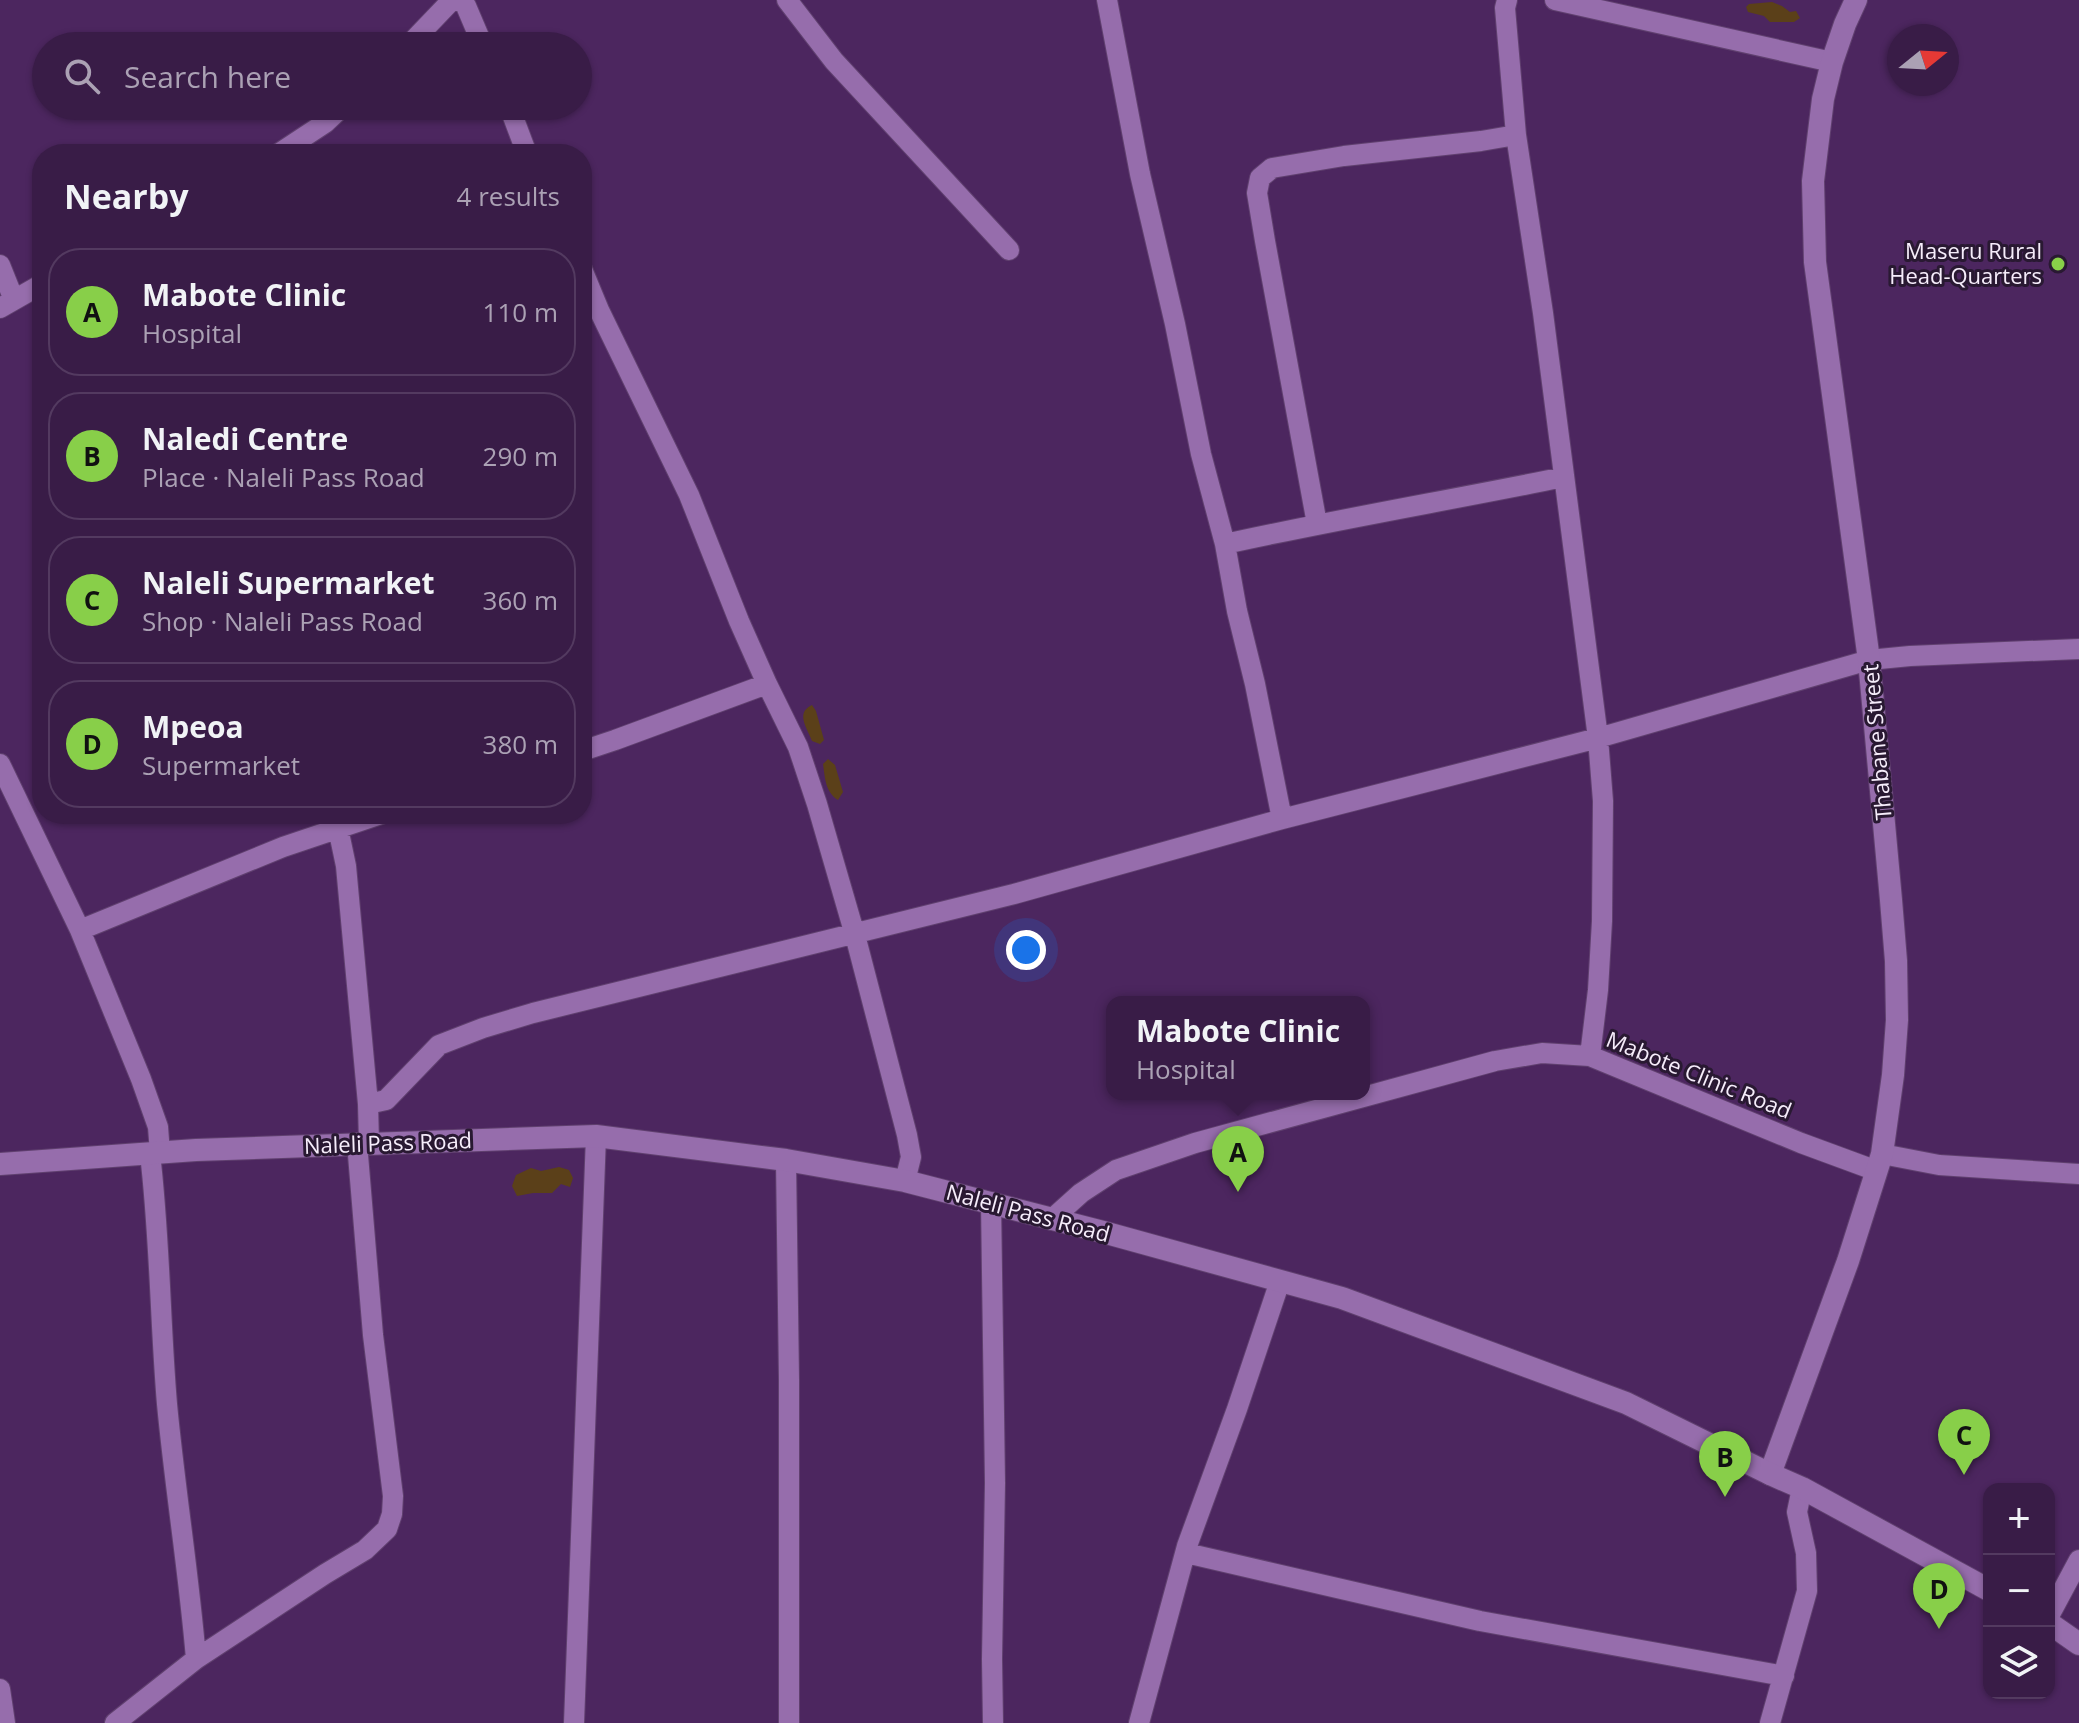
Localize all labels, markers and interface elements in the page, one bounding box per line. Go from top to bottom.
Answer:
north arrow [1887,24,1959,96]
search box [32,32,592,120]
icon: search [60,54,104,98]
text: Search here [124,56,291,97]
text: Nearby [64,173,189,219]
text: 4 results [457,178,560,214]
place label: Maseru Rural Head-Quarters [1889,235,2042,290]
marker: Maseru Rural Head-Quarters [2049,255,2067,273]
text: Mabote Clinic [142,274,346,315]
text: A [83,294,101,330]
text: 110 m [483,294,558,330]
text: Hospital [142,315,242,351]
text: Naledi Centre [142,418,348,459]
text: B [83,438,101,474]
text: 290 m [483,438,558,474]
text: Place · Naleli Pass Road [142,459,425,495]
text: Naleli Supermarket [142,562,435,603]
text: C [84,582,100,618]
text: 360 m [483,582,558,618]
text: Shop · Naleli Pass Road [142,603,423,639]
street label: Thabane Street [1854,663,1898,821]
text: Mpeoa [142,706,244,747]
text: D [82,726,102,762]
text: 380 m [483,726,558,762]
text: Supermarket [142,747,300,783]
your location [1006,930,1046,970]
popup [1106,996,1370,1100]
text: Mabote Clinic [1136,1010,1340,1051]
street label: Mabote Clinic Road [1602,1023,1797,1125]
text: Hospital [1136,1051,1236,1087]
street label: Naleli Pass Road [303,1124,473,1160]
pin: A [1212,1126,1264,1192]
street label: Naleli Pass Road [943,1176,1113,1248]
pin: C [1938,1409,1990,1475]
pin: B [1699,1431,1751,1497]
map controls [1983,1483,2055,1699]
button: + [1983,1483,2055,1555]
button: − [1983,1555,2055,1627]
pin: D [1913,1563,1965,1629]
button: layers [1983,1627,2055,1699]

